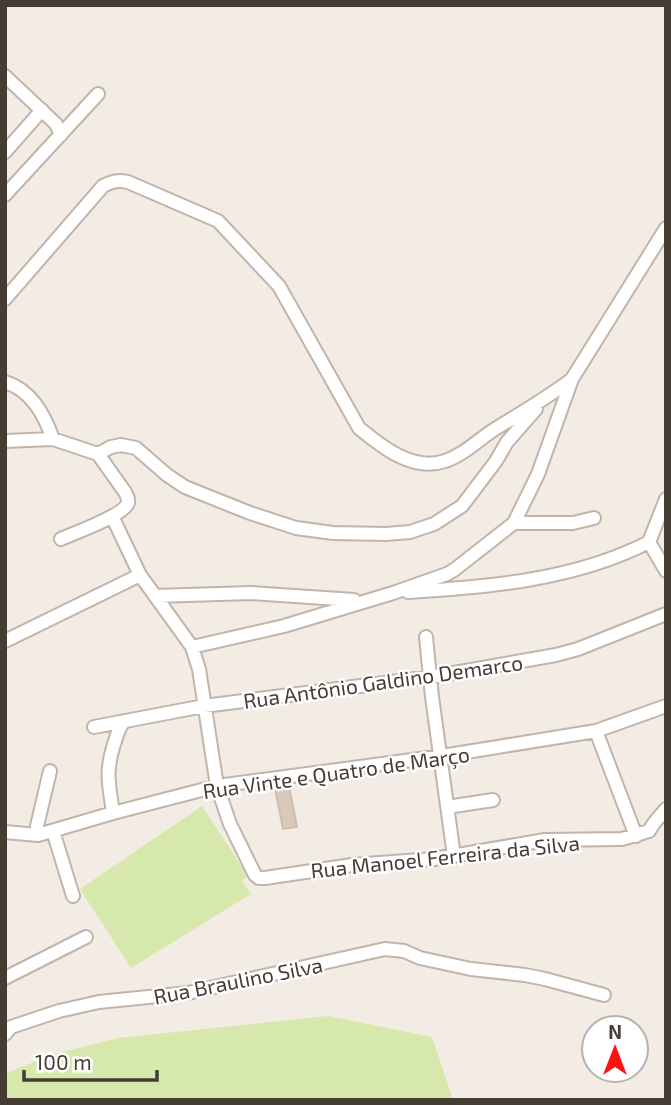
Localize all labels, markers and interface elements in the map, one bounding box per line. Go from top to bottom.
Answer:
street label: Rua Antônio Galdino Demarco [242,649,524,713]
street label: Rua Vinte e Quatro de Março [201,741,471,805]
street label: Rua Manoel Ferreira da Silva [309,829,581,883]
street label: Rua Braulino Silva [151,951,325,1009]
north arrow [580,1014,650,1084]
text: N [608,1020,622,1043]
scale bar [24,1038,158,1082]
text: 100 m [35,1049,92,1074]

